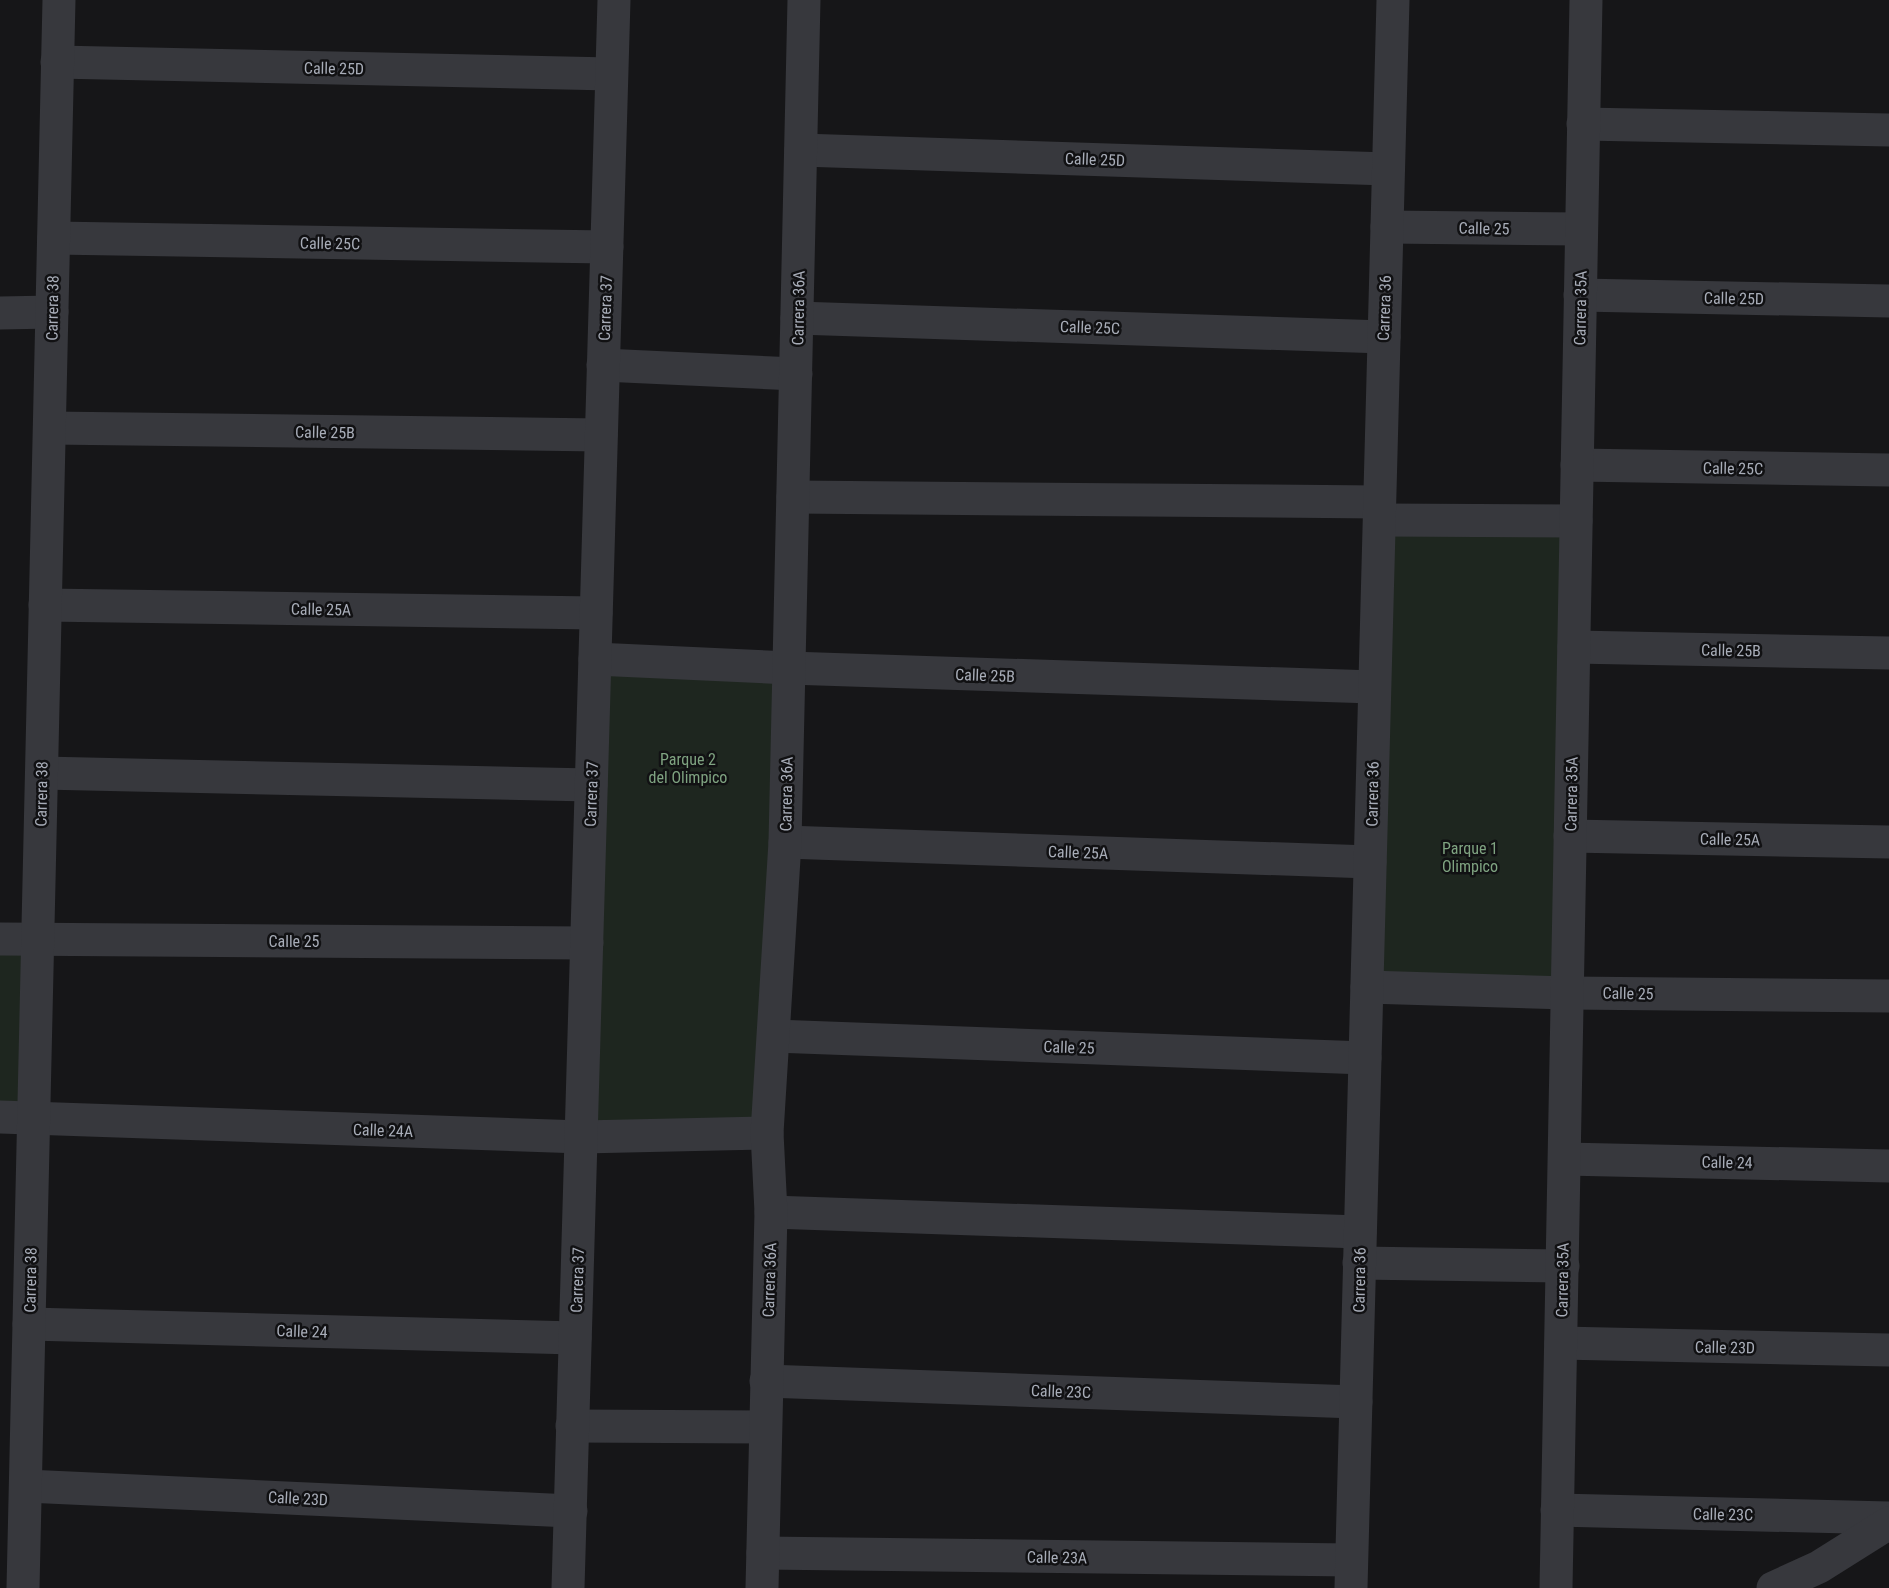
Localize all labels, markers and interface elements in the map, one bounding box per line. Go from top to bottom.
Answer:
street label: Calle 25D [304,58,364,79]
street label: Calle 25D [1065,149,1125,170]
street label: Calle 25 [1458,219,1510,238]
street label: Calle 25C [300,233,360,254]
street label: Carrera 36A [788,270,809,346]
street label: Carrera 35A [1570,270,1591,346]
street label: Carrera 38 [42,275,63,341]
street label: Carrera 37 [595,275,616,341]
street label: Carrera 36 [1374,275,1395,341]
street label: Calle 25D [1704,288,1764,309]
street label: Calle 25C [1060,317,1120,338]
street label: Calle 25B [295,422,355,443]
street label: Calle 25C [1703,458,1763,479]
street label: Calle 25A [291,599,351,620]
street label: Calle 25B [1701,640,1761,661]
street label: Calle 25B [955,665,1015,686]
park label: Parque 2 del Olimpico [649,750,727,787]
street label: Carrera 36A [776,756,797,832]
street label: Carrera 35A [1561,756,1582,832]
street label: Carrera 38 [31,761,52,827]
street label: Carrera 37 [581,761,602,827]
street label: Carrera 36 [1362,761,1383,827]
street label: Calle 25A [1700,829,1760,850]
park label: Parque 1 Olimpico [1442,839,1498,876]
street label: Calle 25A [1048,842,1108,863]
street label: Calle 25 [268,932,320,951]
street label: Calle 25 [1602,984,1654,1003]
street label: Calle 25 [1043,1037,1095,1058]
street label: Calle 24A [353,1120,413,1141]
street label: Calle 24 [1701,1153,1753,1172]
street label: Carrera 36A [759,1242,780,1318]
street label: Carrera 35A [1552,1242,1573,1318]
street label: Carrera 38 [20,1247,41,1313]
street label: Carrera 37 [567,1247,588,1313]
street label: Carrera 36 [1349,1247,1370,1313]
street label: Calle 24 [276,1321,328,1342]
street label: Calle 23D [1695,1337,1755,1358]
street label: Calle 23C [1031,1381,1091,1402]
street label: Calle 23D [267,1487,329,1510]
street label: Calle 23C [1693,1504,1753,1525]
street label: Calle 23A [1027,1547,1087,1568]

